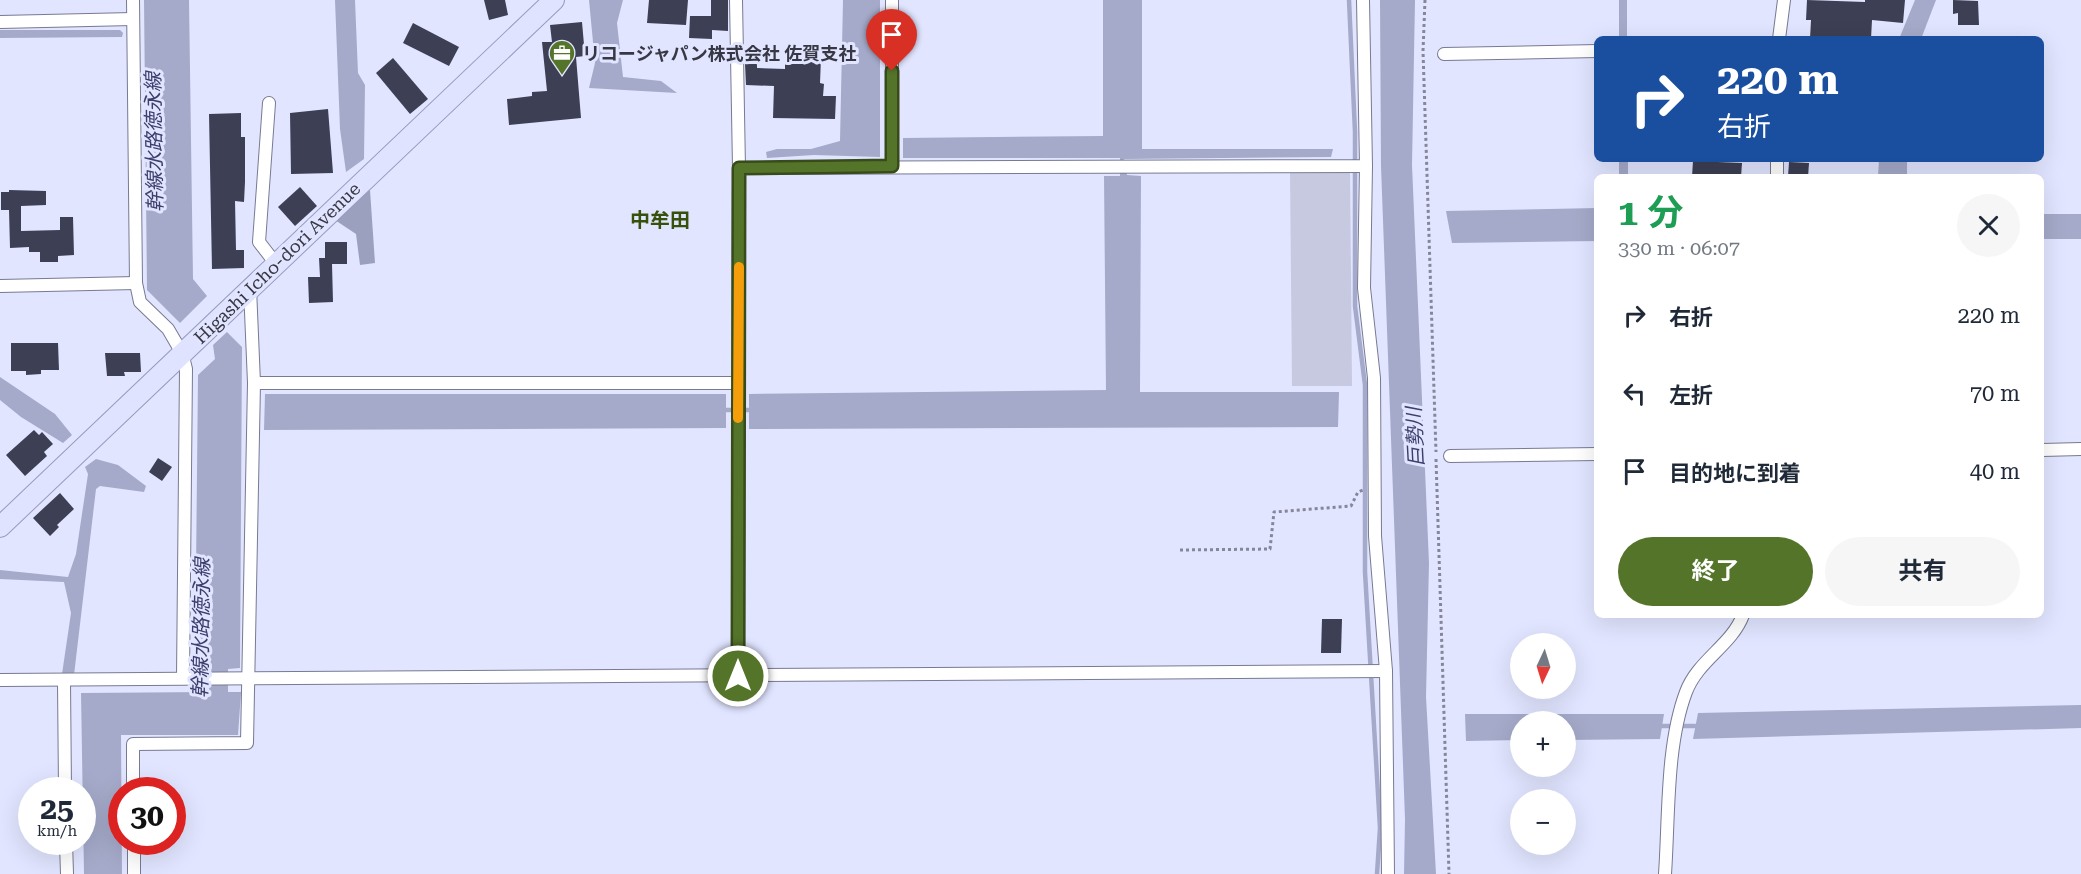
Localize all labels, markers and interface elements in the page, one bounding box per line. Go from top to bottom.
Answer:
pin [866,9,917,71]
icon: arrive [875,18,908,51]
office icon: リコージャパン株式会社 佐賀支社 [547,38,577,76]
place label: リコージャパン株式会社 佐賀支社 [582,43,856,64]
text: 220 m [1717,55,1839,104]
icon: right [1618,60,1696,138]
water label: 幹線水路徳永線 [141,69,167,212]
text: 右折 [1717,111,1771,143]
street label: Higashi Icho-dori Avenue [190,178,365,348]
text: 1 分 [1618,192,1683,234]
button: close [1957,194,2020,257]
district label: 中牟田 [630,208,690,232]
text: 330 m · 06:07 [1618,236,1740,260]
icon: right [1618,299,1651,332]
text: 220 m [1957,303,2020,328]
text: 右折 [1669,305,1713,330]
icon: left [1618,377,1651,410]
text: 70 m [1970,381,2020,406]
text: 左折 [1669,383,1713,408]
water label: 巨勢川 [1401,404,1429,468]
icon: arrive [1618,455,1651,488]
text: 40 m [1970,459,2020,484]
text: 目的地に到着 [1669,461,1801,486]
button: 終了 [1618,537,1813,606]
button: 共有 [1825,537,2020,606]
water label: 幹線水路徳永線 [188,555,214,698]
north arrow [1510,633,1576,699]
map controls [1510,633,1576,855]
position arrow [706,644,770,708]
button: + [1510,711,1576,777]
speed limit sign: 30 [108,777,186,855]
button: − [1510,789,1576,855]
text: 25 [40,791,74,826]
text: km/h [37,822,77,840]

